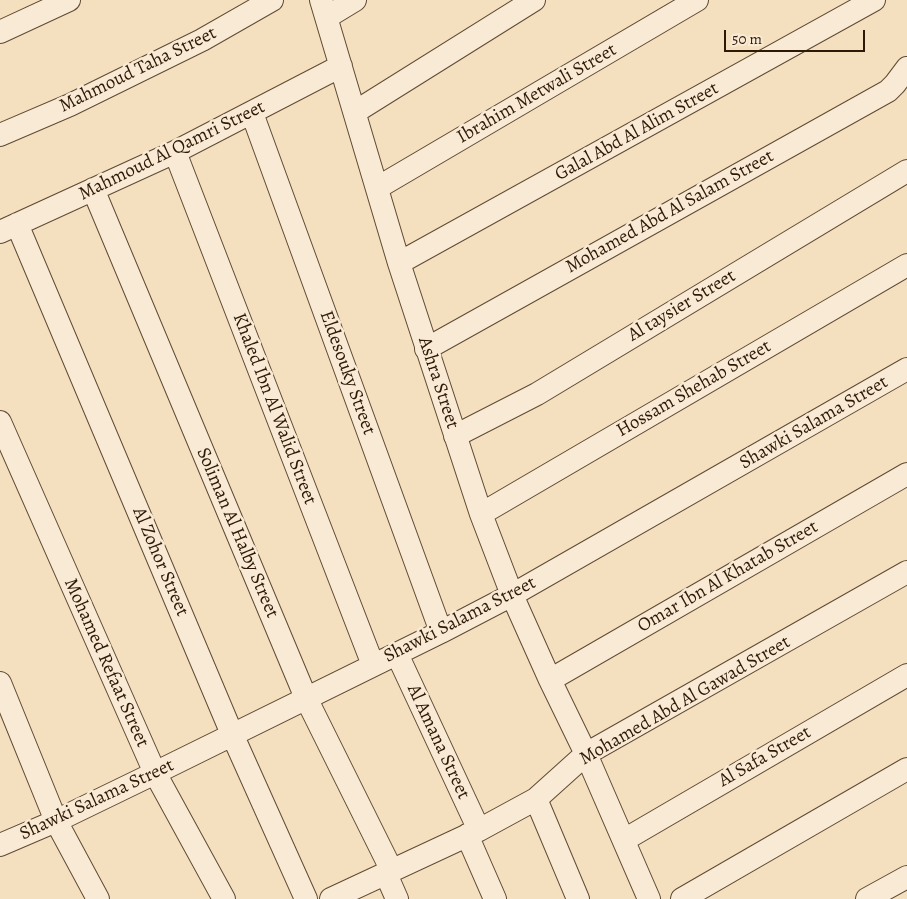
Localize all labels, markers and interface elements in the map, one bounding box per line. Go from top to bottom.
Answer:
scale bar [727,20,868,52]
street label: Mahmoud Taha Street [56,22,220,118]
text: 50 m [732,29,762,49]
street label: Ibrahim Metwali Street [453,39,621,149]
street label: Galal Abd Al Alim Street [551,78,723,186]
street label: Mahmoud Al Qamri Street [75,96,269,206]
street label: Mohamed Abd Al Salam Street [562,145,778,279]
street label: Al taysier Street [624,265,740,347]
street label: Eldesouky Street [314,308,380,438]
street label: Khaled Ibn Al Walid Street [227,310,321,508]
street label: Ashra Street [412,334,464,432]
street label: Hossam Shehab Street [613,335,775,443]
street label: Shawki Salama Street [736,371,892,475]
street label: Soliman Al Halby Street [191,444,283,622]
street label: Al Zohor Street [127,504,193,620]
street label: Omar Ibn Al Khatab Street [634,516,822,638]
street label: Shawki Salama Street [380,572,540,668]
street label: Mohamed Refaat Street [58,575,154,751]
street label: Mohamed Abd Al Gawad Street [576,631,794,771]
street label: Al Amana Street [401,681,475,803]
street label: Al Safa Street [715,721,815,793]
street label: Shawki Salama Street [16,754,178,846]

